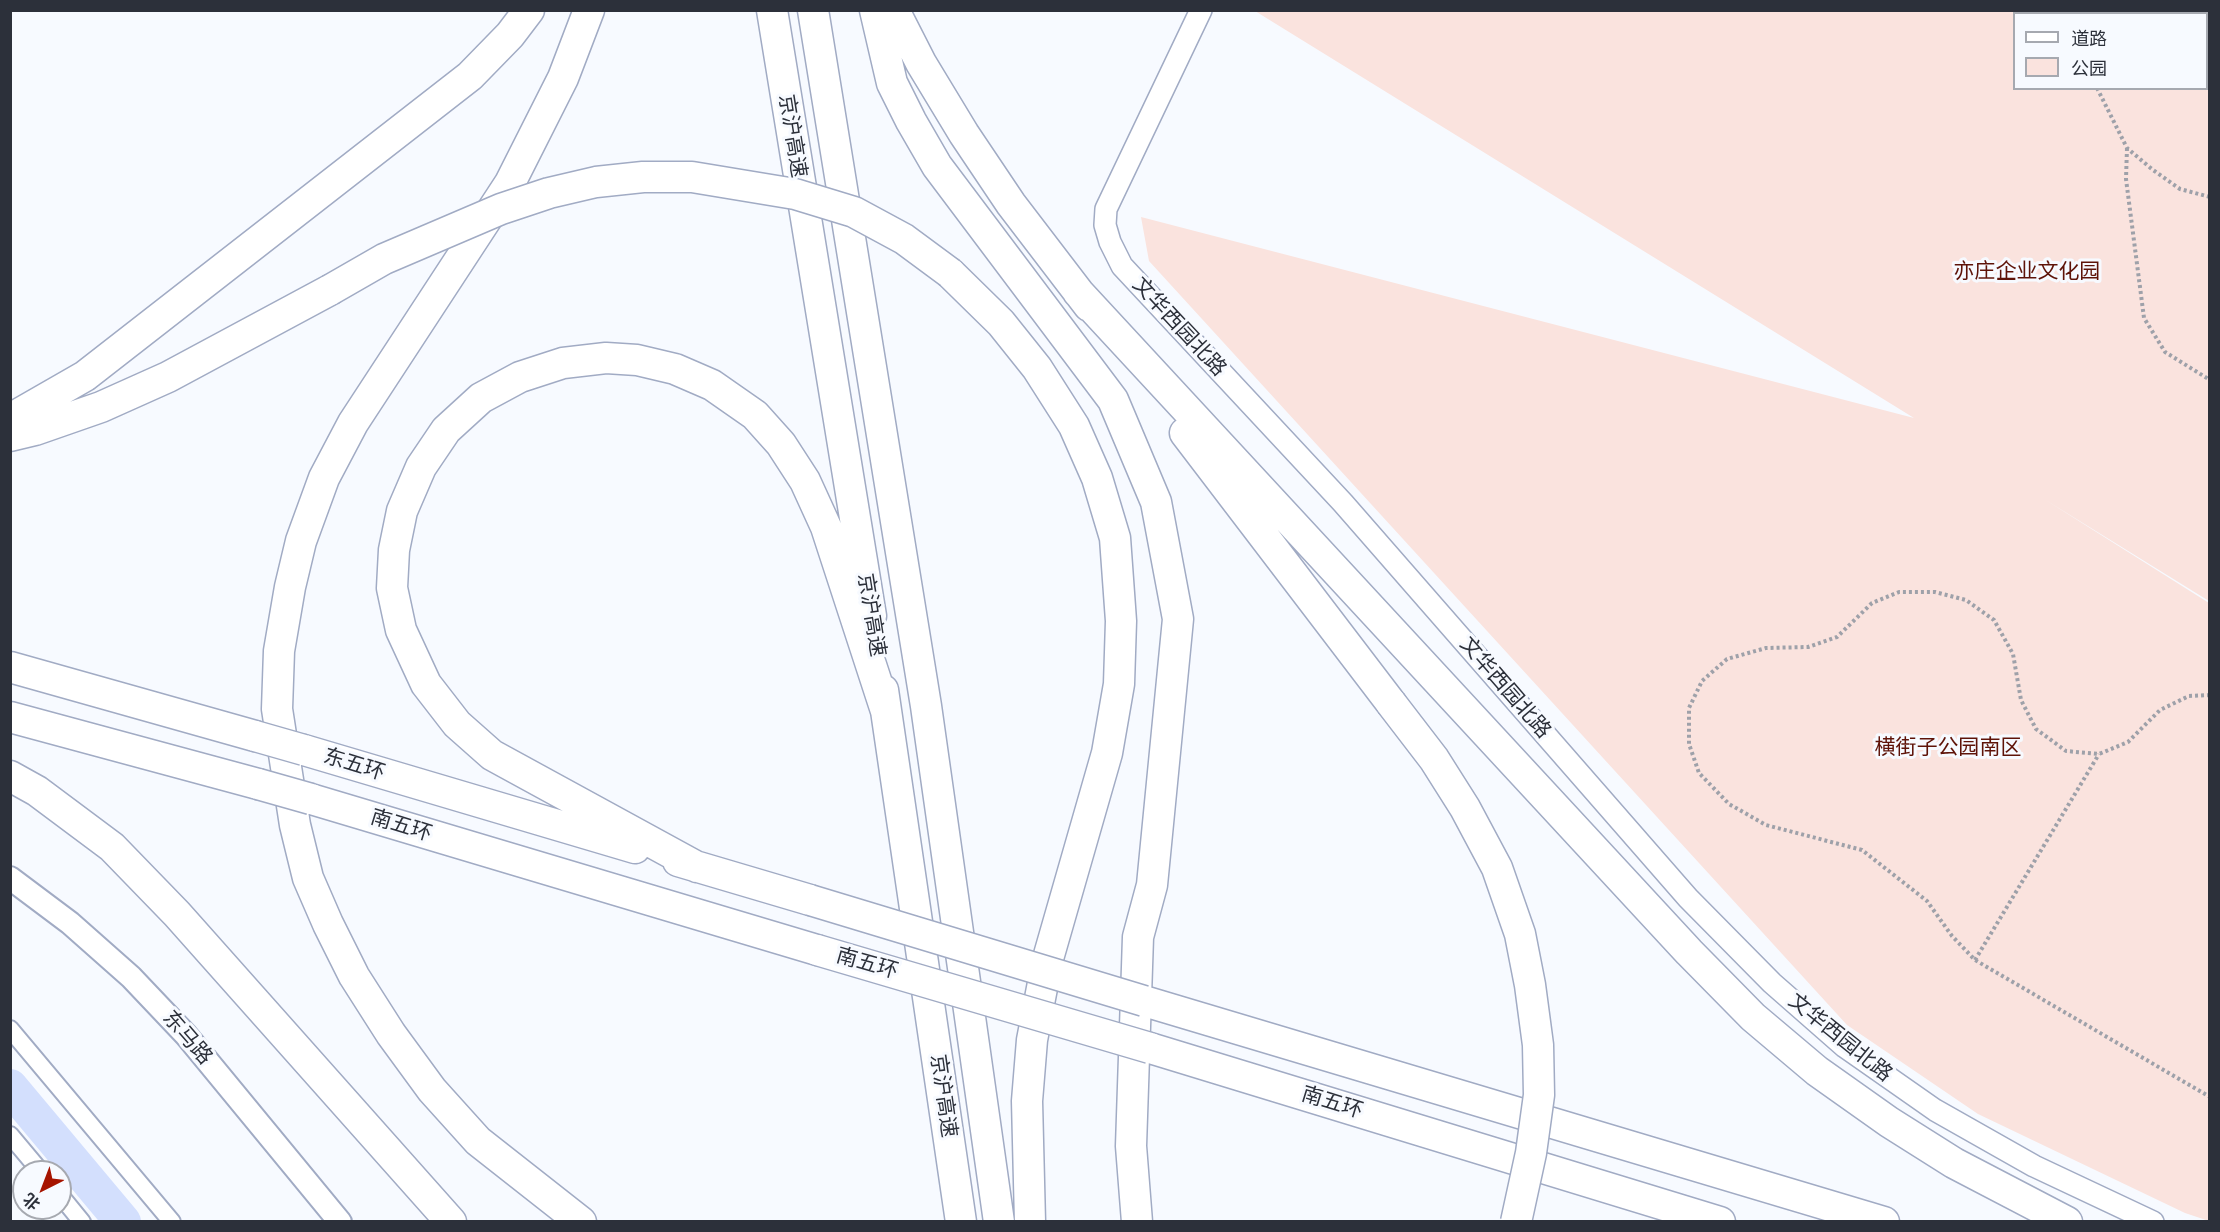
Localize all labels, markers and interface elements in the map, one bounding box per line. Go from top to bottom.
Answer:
legend [2013,12,2208,90]
text: 道路 [2071,26,2107,50]
text: 公园 [2071,56,2107,80]
street label: 京沪高速 [773,93,811,179]
park label: 亦庄企业文化园 [1954,259,2100,285]
street label: 文华西园北路 [1127,272,1231,382]
street label: 京沪高速 [852,572,890,658]
street label: 文华西园北路 [1454,632,1556,744]
park label: 横街子公园南区 [1875,735,2021,761]
street label: 东五环 [320,744,388,786]
street label: 南五环 [367,805,435,847]
street label: 南五环 [833,943,901,985]
street label: 文华西园北路 [1783,989,1897,1087]
street label: 东马路 [157,1006,217,1070]
street label: 京沪高速 [925,1053,961,1139]
street label: 南五环 [1298,1082,1366,1124]
north arrow [12,1160,72,1220]
text: 北 [18,1188,45,1215]

